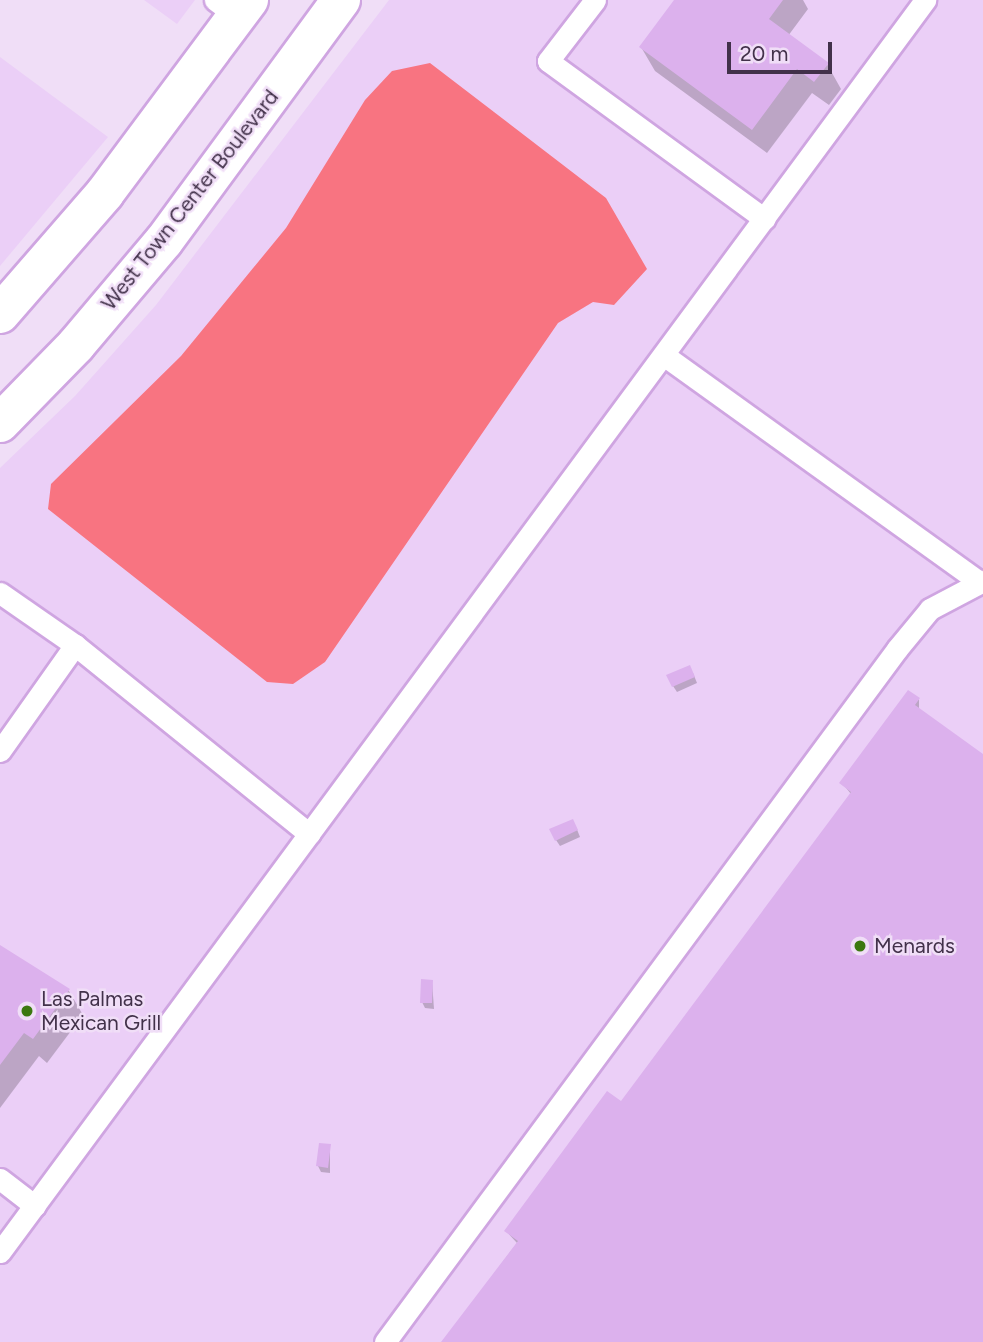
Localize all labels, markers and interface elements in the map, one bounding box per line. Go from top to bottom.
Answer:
scale bar [731,28,836,72]
text: 20 m [740,41,788,66]
street label: West Town Center Boulevard [96,85,284,315]
place label: Menards [874,933,955,959]
marker: Menards [852,938,868,954]
place label: Las Palmas Mexican Grill [41,986,161,1036]
marker: Las Palmas Mexican Grill [19,1003,35,1019]

